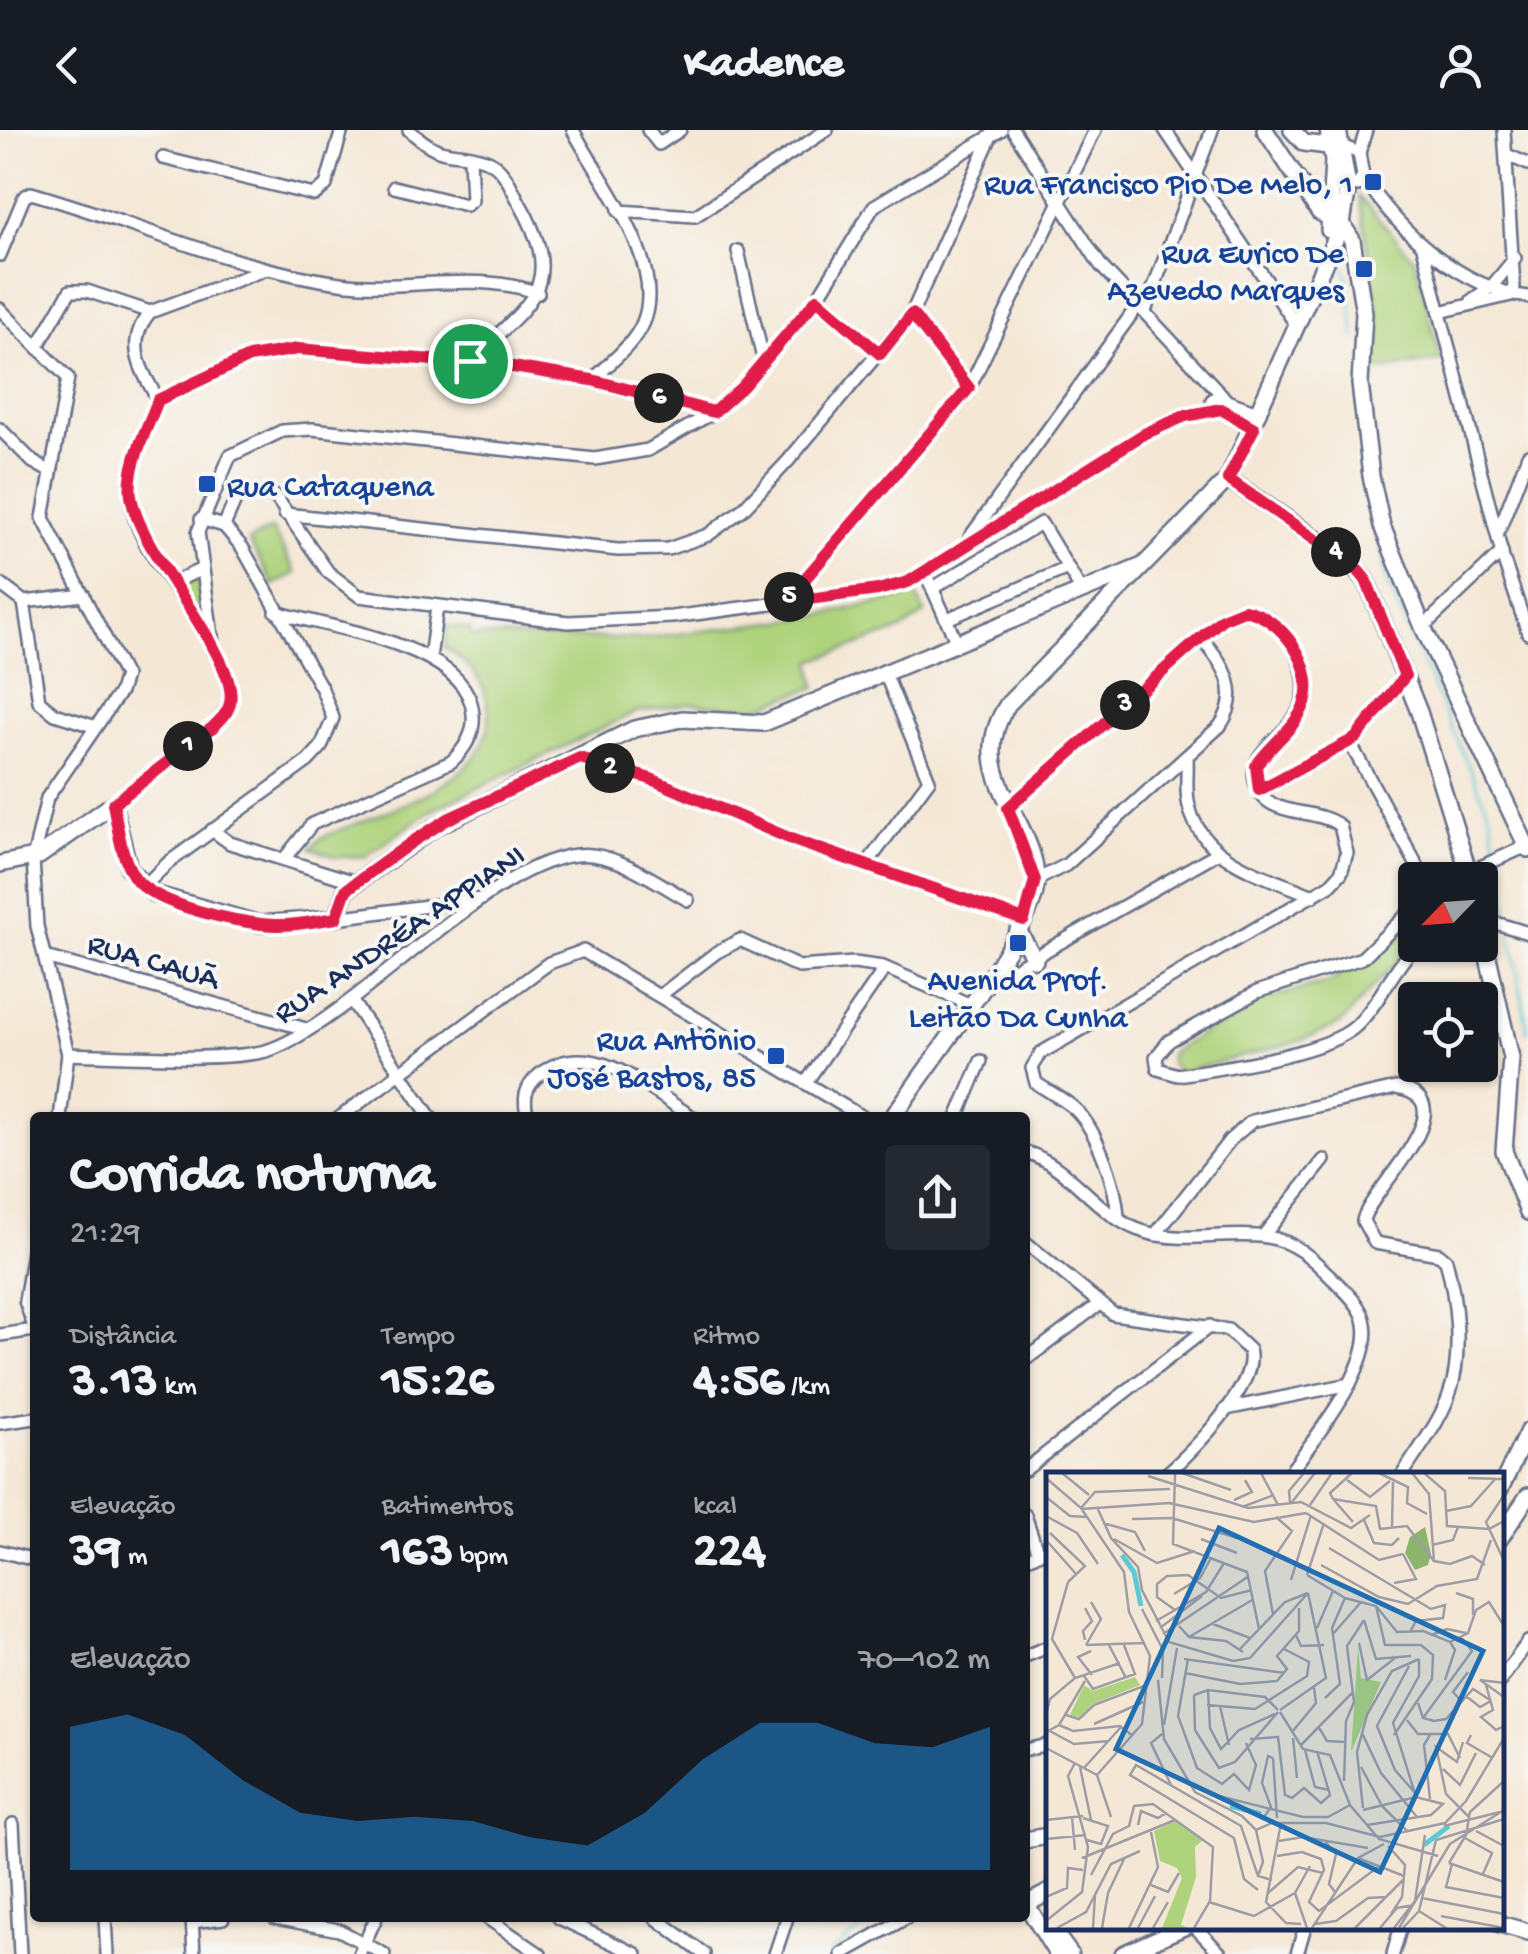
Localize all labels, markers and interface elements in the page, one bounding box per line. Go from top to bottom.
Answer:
icon: back [40,38,95,93]
icon: person [1433,38,1488,93]
text: Kadence [684,39,844,92]
place label: Rua Francisco Pio De Melo, 1 [984,168,1353,206]
marker: Rua Francisco Pio De Melo, 1 [1362,171,1384,193]
place label: Rua Eurico De Azevedo Marques [1107,237,1345,312]
marker: Rua Eurico De Azevedo Marques [1353,258,1375,280]
pin [428,319,513,404]
icon: arrive [443,334,498,389]
pin: 6 [634,373,684,423]
text: 6 [652,381,666,414]
place label: Rua Cataquena [227,470,435,508]
marker: Rua Cataquena [196,473,218,495]
pin: 4 [1311,527,1361,577]
text: 4 [1329,535,1343,568]
pin: 5 [764,572,814,622]
text: 5 [782,580,796,613]
pin: 3 [1100,680,1150,730]
text: 3 [1118,688,1132,721]
pin: 1 [163,721,213,771]
text: 1 [182,729,194,762]
pin: 2 [585,743,635,793]
text: 2 [603,751,617,784]
street label: RUA ANDRÉA APPIANI [268,838,534,1034]
north arrow [1398,862,1498,962]
map controls [1398,862,1498,1082]
street label: RUA CAUÃ [82,927,225,1001]
marker: Avenida Prof. Leitão Da Cunha [1007,932,1029,954]
place label: Avenida Prof. Leitão Da Cunha [909,964,1129,1039]
button: locate [1398,982,1498,1082]
place label: Rua Antônio José Bastos, 85 [547,1024,756,1099]
marker: Rua Antônio José Bastos, 85 [765,1045,787,1067]
button: share [885,1145,990,1250]
text: Corrida noturna [70,1146,434,1210]
text: 21:29 [70,1216,140,1254]
text: Distância [70,1321,176,1354]
text: Tempo [382,1321,455,1354]
text: Ritmo [693,1321,760,1354]
text: 3.13 [70,1354,158,1413]
text: 15:26 [382,1354,494,1413]
text: 4:56 [693,1354,784,1413]
text: km [158,1371,197,1404]
text: /km [784,1371,830,1404]
inset map [1046,1472,1503,1929]
text: Elevação [70,1491,176,1524]
text: Batimentos [382,1491,513,1524]
text: kcal [693,1491,737,1524]
text: 39 [70,1524,121,1583]
text: 163 [382,1524,453,1583]
text: 224 [693,1524,766,1583]
text: m [121,1541,148,1574]
text: bpm [453,1541,508,1574]
text: Elevação [70,1642,191,1680]
text: 70–102 m [859,1642,990,1680]

